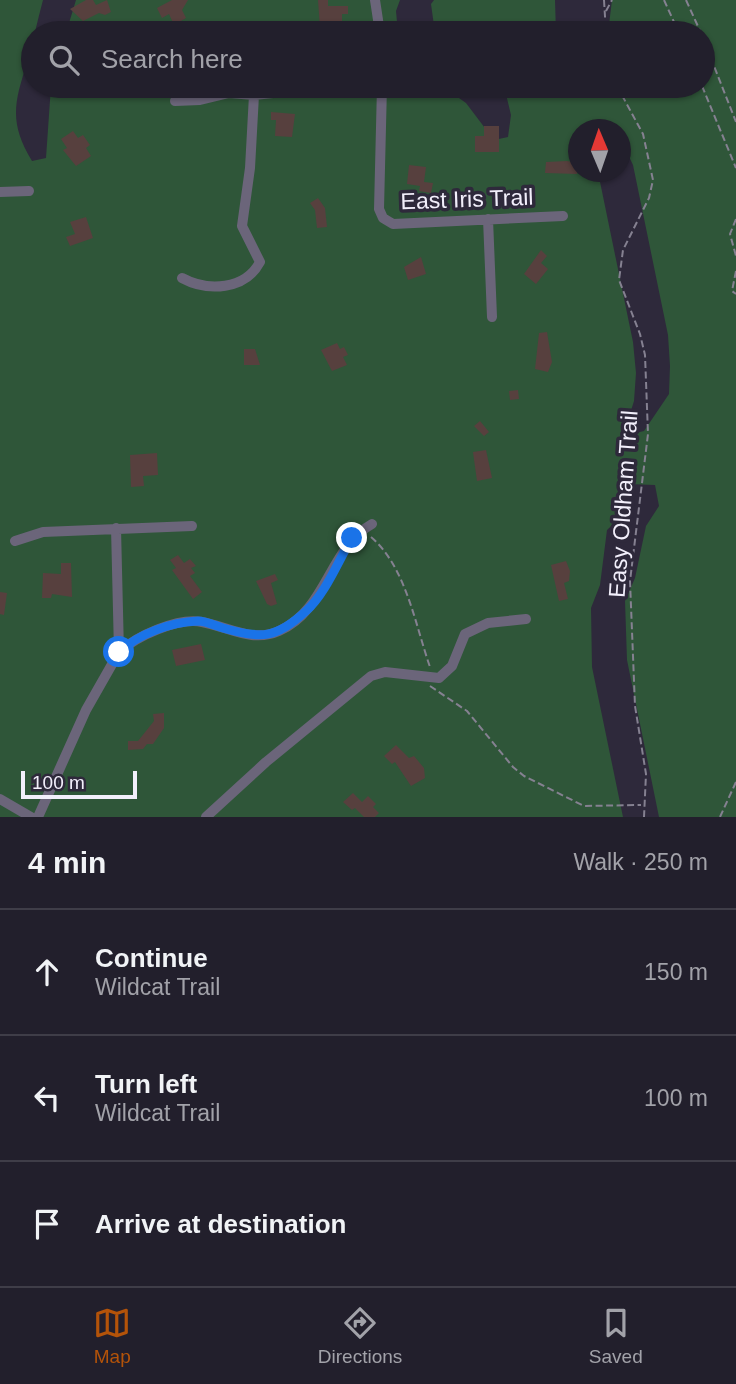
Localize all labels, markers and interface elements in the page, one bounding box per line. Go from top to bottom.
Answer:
search box [21,21,715,98]
icon: search [45,41,83,79]
text: Search here [101,44,243,74]
north arrow [568,119,631,182]
street label: East Iris Trail [400,184,534,214]
street label: Easy Oldham Trail [603,409,643,599]
route end [336,522,367,553]
route start [103,636,134,667]
scale bar [21,768,136,800]
text: 100 m [32,772,85,793]
text: 4 min [28,846,106,879]
text: Walk · 250 m [573,849,708,875]
text: Continue [95,943,208,973]
icon: ahead [28,953,66,991]
text: 150 m [644,959,708,985]
text: Wildcat Trail [95,974,220,1000]
text: Turn left [95,1069,197,1099]
icon: left [28,1079,66,1117]
text: 100 m [644,1085,708,1111]
text: Wildcat Trail [95,1100,220,1126]
icon: arrive [28,1205,66,1243]
text: Arrive at destination [95,1209,346,1239]
tab: Map [93,1304,131,1368]
tab: Directions [318,1304,402,1368]
tab: Saved [589,1304,643,1368]

